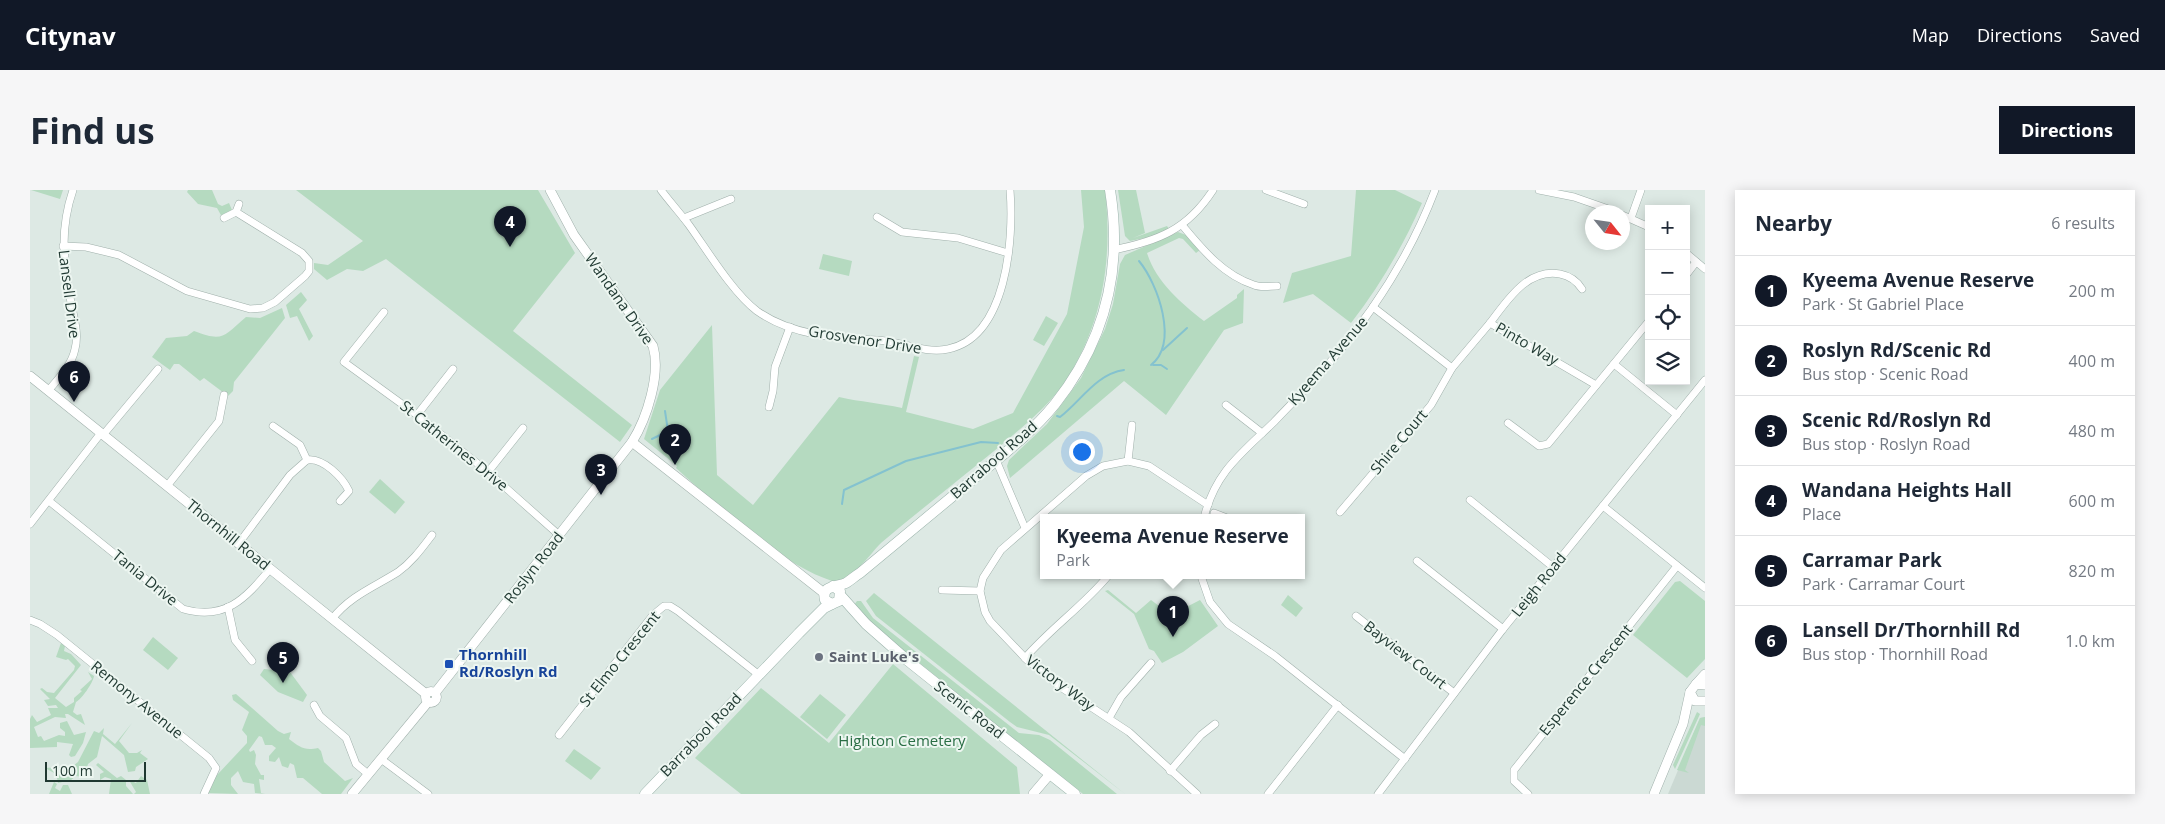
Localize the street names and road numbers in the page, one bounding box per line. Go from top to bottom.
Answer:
street label: Lansell Drive [55,248,85,339]
street label: Wandana Drive [581,249,659,348]
street label: Kyeema Avenue [1283,312,1371,409]
street label: Pinto Way [1492,317,1563,370]
street label: Grosvenor Drive [807,320,923,358]
street label: St Catherines Drive [396,395,513,495]
street label: Shire Court [1365,405,1431,478]
street label: Barrabool Road [946,416,1041,503]
street label: Thornhill Road [183,494,275,574]
street label: Roslyn Road [499,527,567,607]
street label: Tania Drive [109,545,182,610]
street label: Leigh Road [1506,548,1570,621]
street label: St Elmo Crescent [574,606,664,710]
street label: Bayview Court [1360,616,1451,693]
street label: Esperence Crescent [1534,620,1636,739]
street label: Victory Way [1022,650,1100,715]
street label: Remony Avenue [87,656,188,743]
street label: Scenic Road [930,676,1009,743]
street label: Barrabool Road [655,688,745,781]

